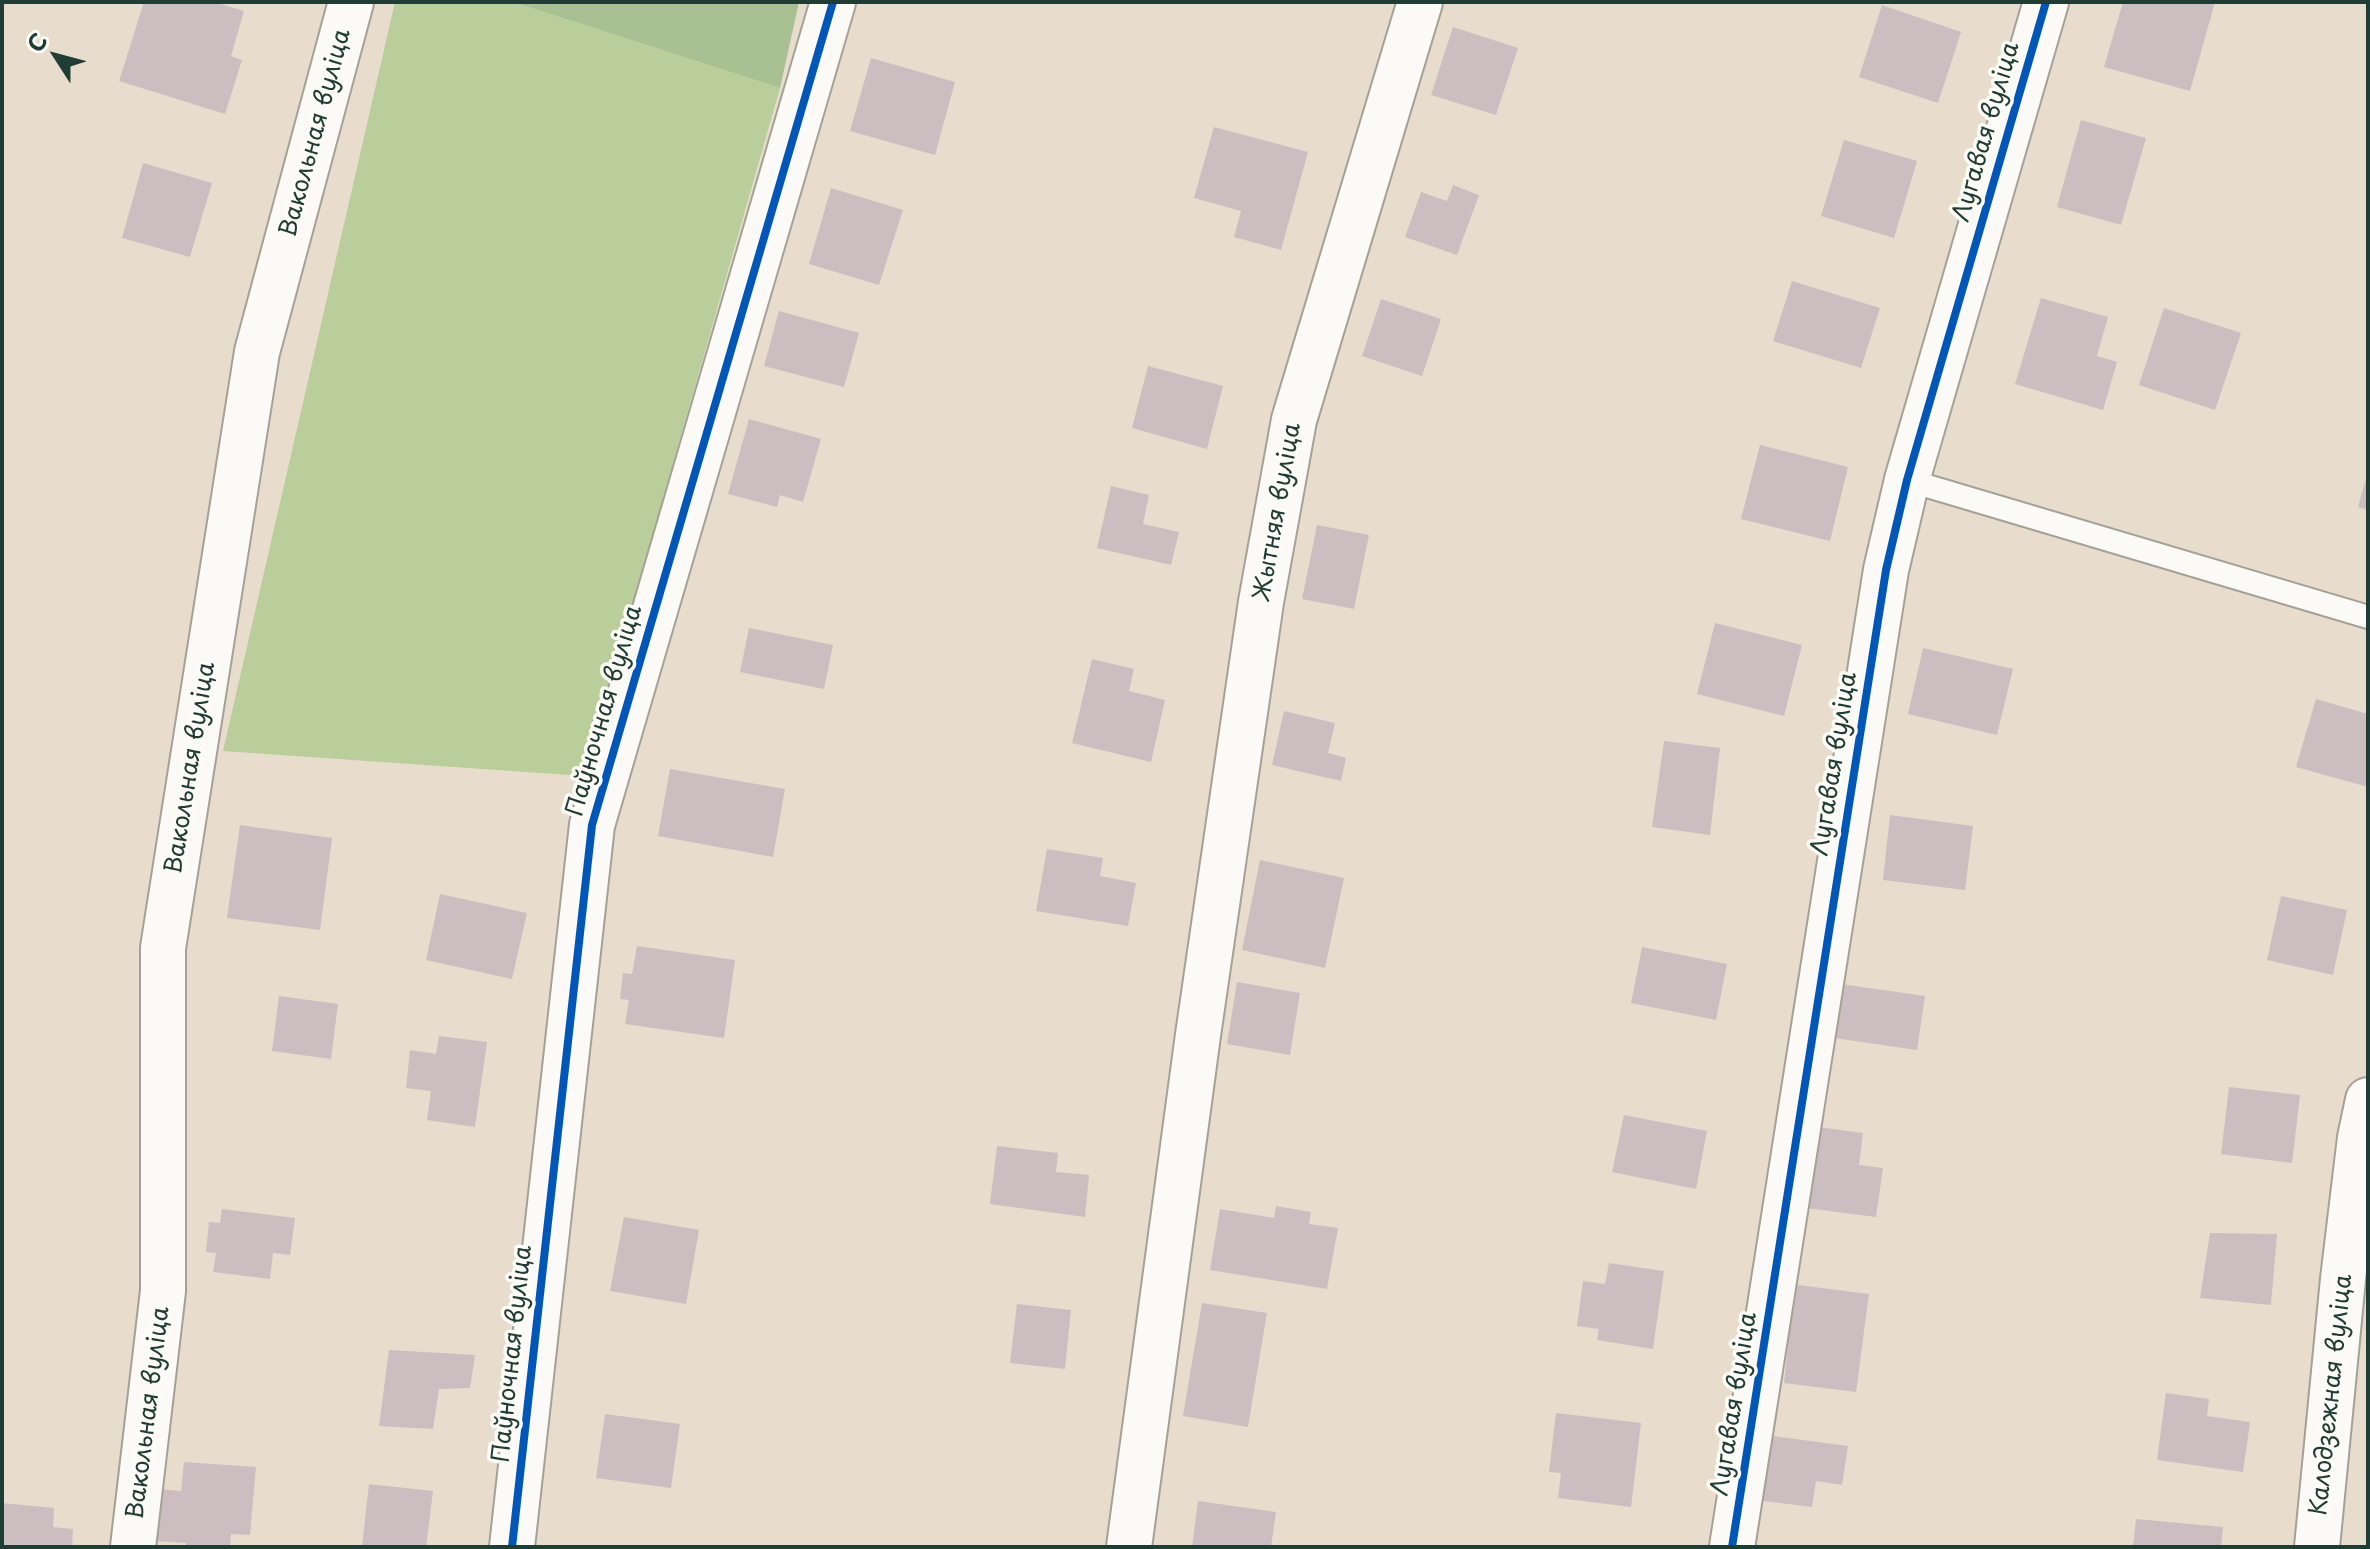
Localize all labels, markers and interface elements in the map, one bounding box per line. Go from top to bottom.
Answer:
north arrow [16,16,96,96]
text: С [18,25,54,58]
street label: Вакольная вуліца [274,26,358,240]
street label: Лугавая вуліца [1948,39,2026,225]
street label: Жытняя вуліца [1248,421,1308,603]
street label: Паўночная вуліца [561,602,649,820]
street label: Вакольная вуліца [160,660,222,876]
street label: Лугавая вуліца [1806,670,1864,858]
street label: Паўночная вуліца [487,1244,539,1464]
street label: Калодзежная вуліца [2305,1273,2359,1517]
street label: Вакольная вуліца [122,1305,176,1521]
street label: Лугавая вуліца [1706,1310,1764,1498]

